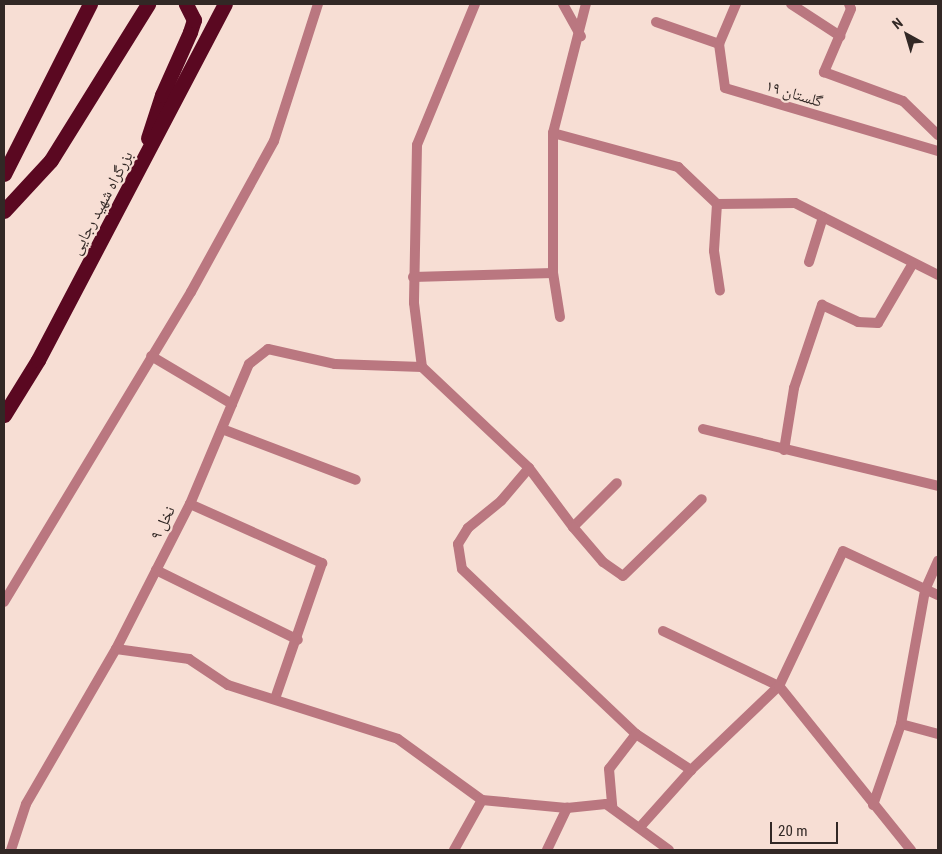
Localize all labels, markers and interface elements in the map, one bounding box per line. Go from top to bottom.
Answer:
north arrow [882,10,932,60]
text: N [889,14,906,32]
street label: گلستان ۱۹ [763,76,825,112]
street label: بزرگراه شهید رجایی [67,148,137,258]
street label: نخل ۹ [146,503,180,543]
scale bar [772,812,840,844]
text: 20 m [778,822,808,840]

